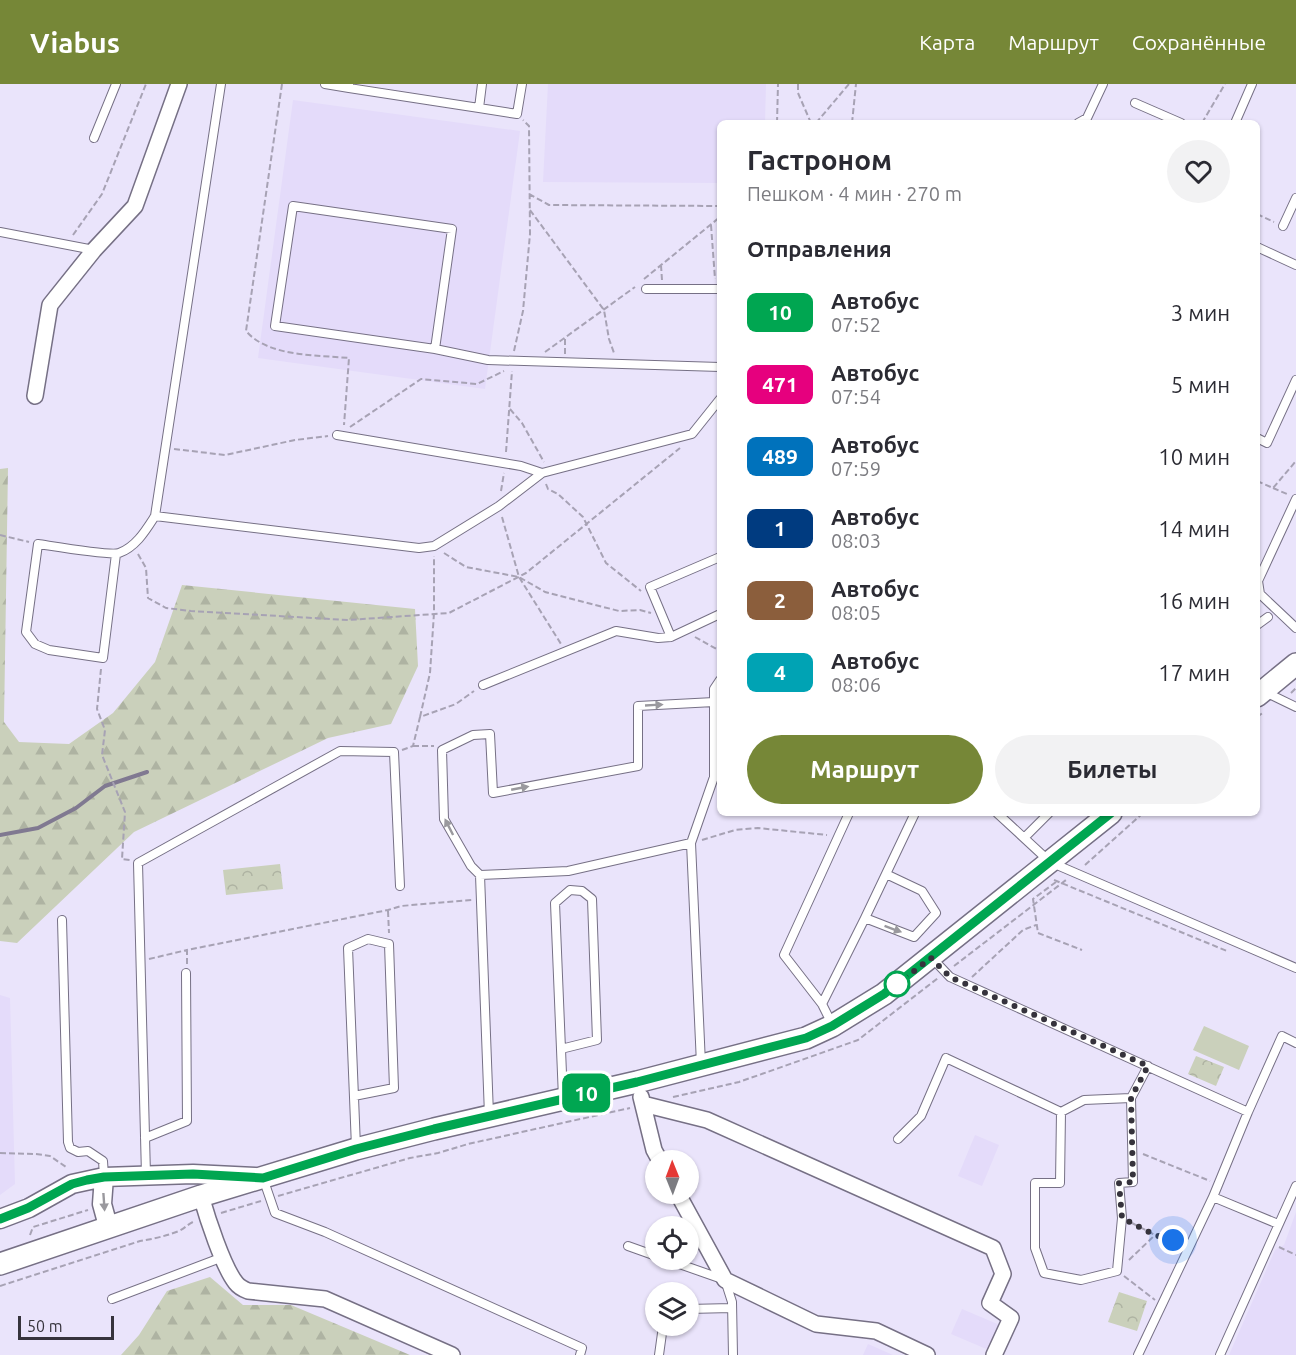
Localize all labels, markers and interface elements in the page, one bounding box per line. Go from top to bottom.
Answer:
text: Viabus [30,27,120,58]
text: Карта [919,30,975,54]
text: Маршрут [1008,30,1099,54]
text: Сохранённые [1132,30,1266,54]
button: heart [1167,140,1230,203]
text: Гастроном [747,144,892,175]
text: Пешком · 4 мин · 270 m [747,182,962,205]
text: Отправления [747,236,892,261]
text: Автобус [831,288,919,313]
text: 10 [768,300,792,324]
text: 3 мин [1171,300,1230,325]
text: 07:52 [831,313,881,336]
text: Автобус [831,360,919,385]
text: 471 [762,372,798,396]
text: 5 мин [1171,372,1230,397]
text: 07:54 [831,385,881,408]
text: Автобус [831,432,919,457]
text: 489 [762,444,798,468]
text: 10 мин [1158,444,1230,469]
text: 07:59 [831,457,881,480]
text: Автобус [831,504,919,529]
text: 1 [774,516,786,540]
text: 14 мин [1158,516,1230,541]
text: 08:03 [831,529,881,552]
text: Автобус [831,576,919,601]
text: 2 [774,588,786,612]
text: 16 мин [1158,588,1230,613]
text: 08:05 [831,601,881,624]
text: Автобус [831,648,919,673]
text: 4 [774,660,786,684]
text: 17 мин [1158,660,1230,685]
text: 08:06 [831,673,881,696]
one-way arrow [644,701,663,710]
button: Маршрут [747,735,983,804]
button: Билеты [995,735,1230,804]
one-way arrow [511,783,530,792]
one-way arrow [444,818,454,835]
one-way arrow [884,925,902,934]
unlabelled marker [884,971,910,997]
line badge: 10 [559,1074,613,1112]
text: 10 [574,1081,598,1105]
north arrow [645,1150,699,1204]
map controls [645,1150,699,1336]
one-way arrow [99,1192,108,1211]
button: locate [645,1216,699,1270]
your location [1158,1225,1188,1255]
button: layers [645,1282,699,1336]
scale bar [18,1313,114,1340]
text: 50 m [27,1317,63,1335]

